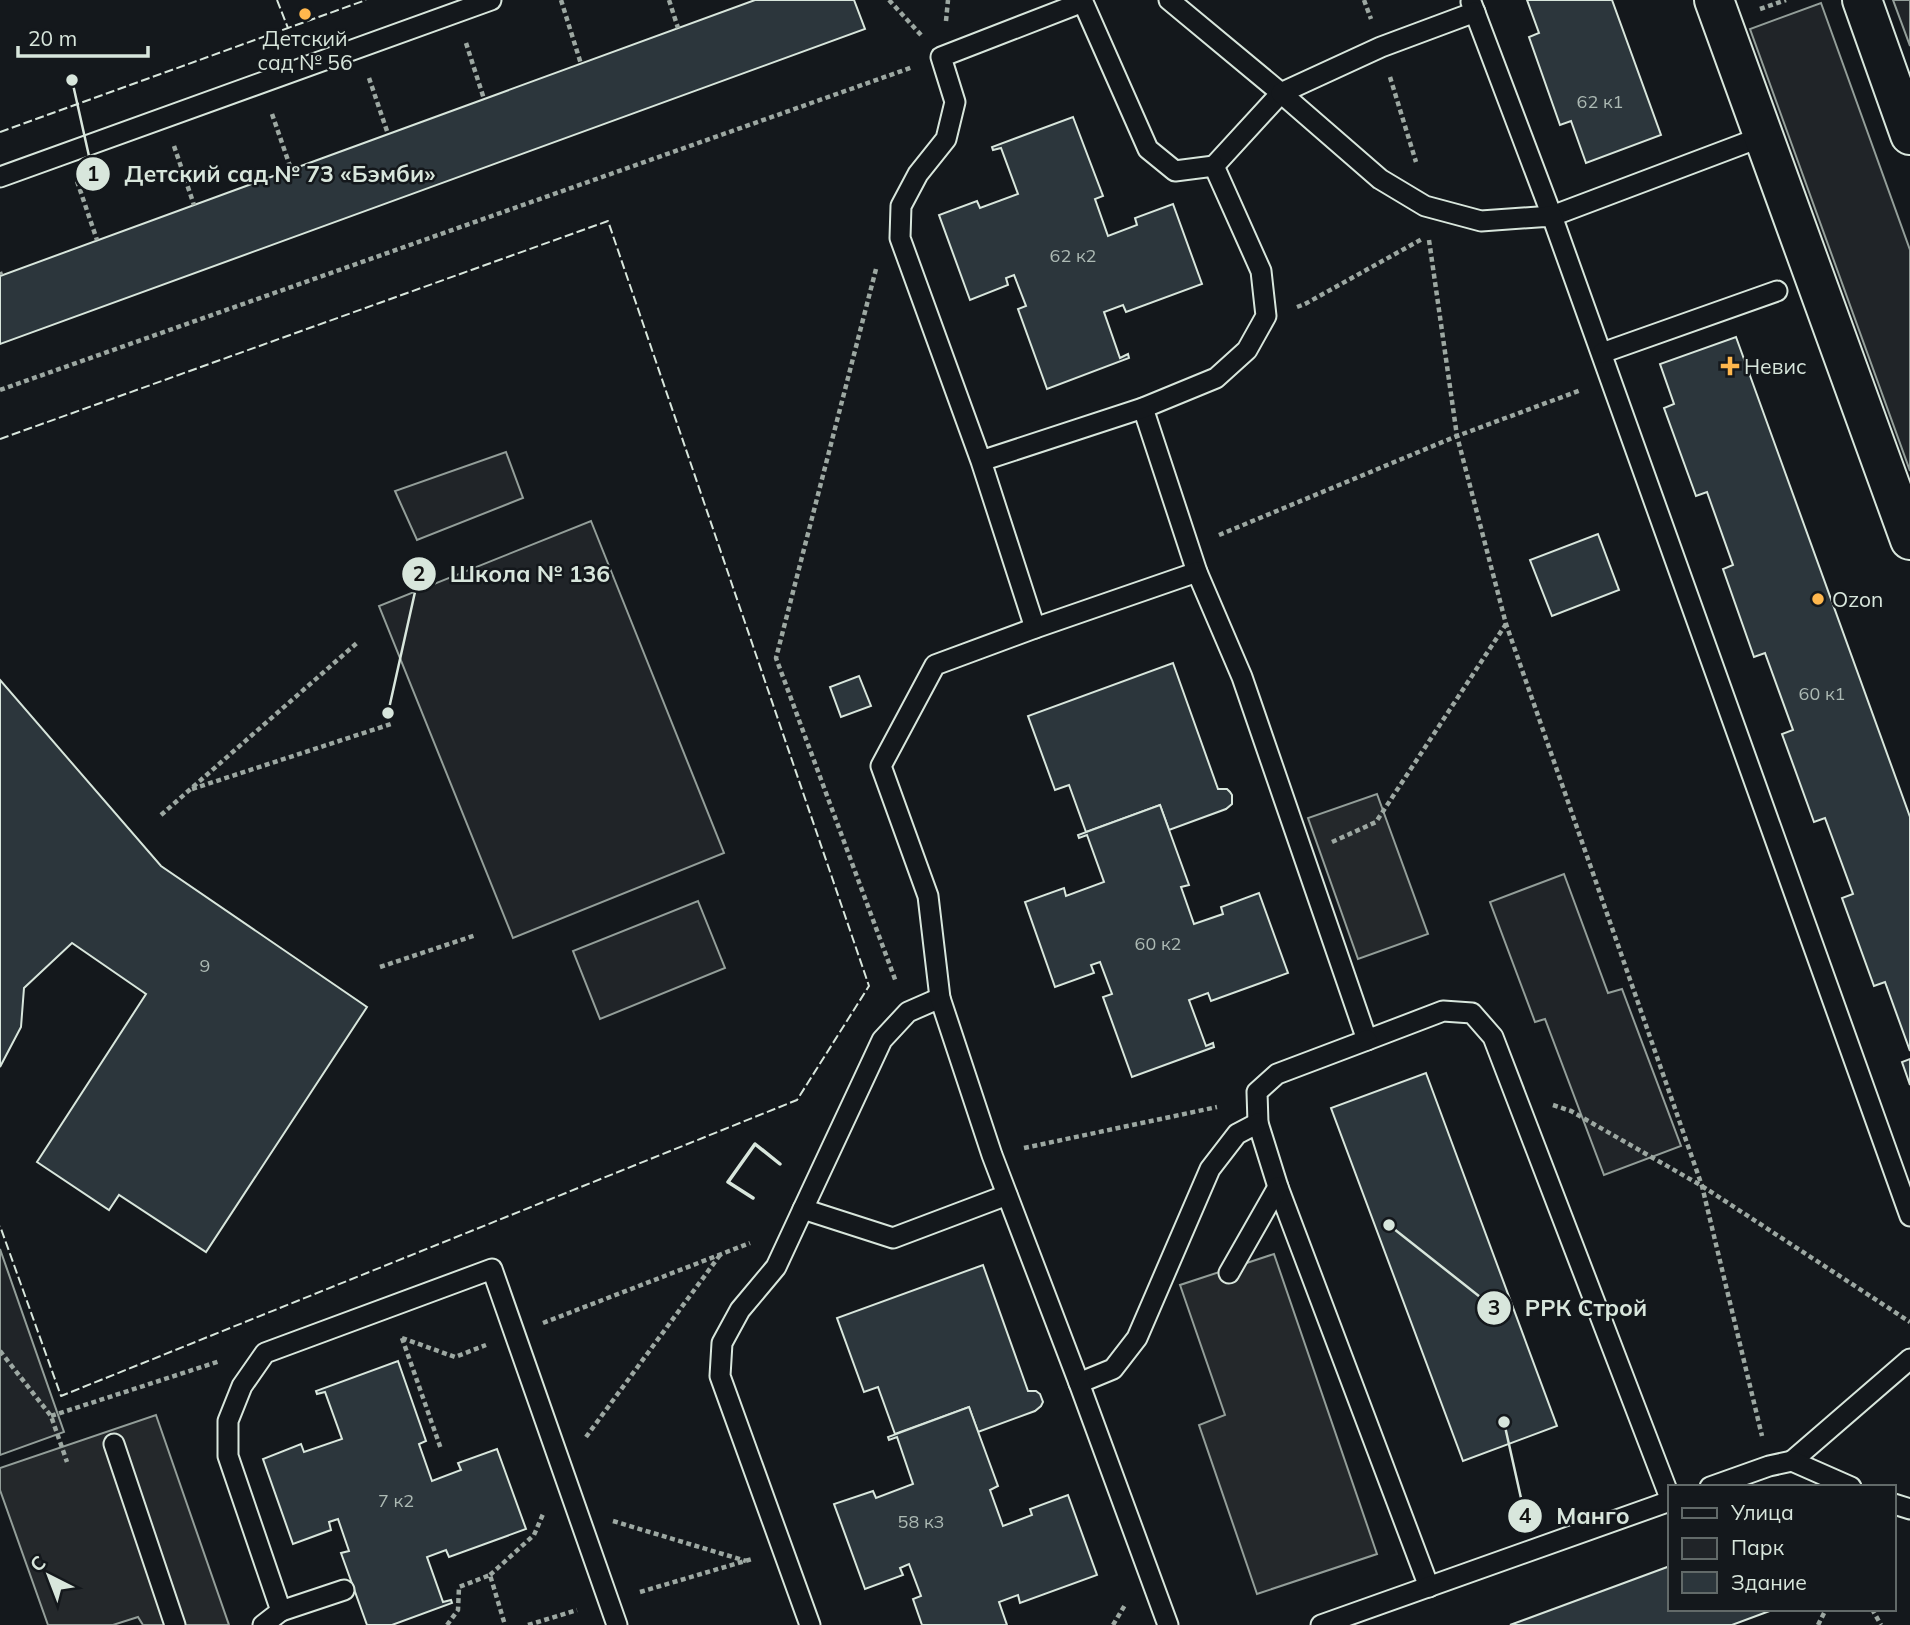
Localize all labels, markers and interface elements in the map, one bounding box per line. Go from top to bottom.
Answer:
marker: Детский сад № 56 [297,6,313,22]
scale bar [18,14,147,58]
text: 20 m [28,25,77,51]
place label: Детский сад № 56 [257,25,353,75]
house number: 62 к1 [1577,90,1623,113]
callout: Детский сад № 73 «Бэмби» [75,152,449,196]
text: Детский сад № 73 «Бэмби» [124,159,436,188]
text: 1 [87,160,99,186]
house number: 62 к2 [1050,244,1096,267]
place label: Невис [1744,353,1807,379]
marker: Невис [1722,358,1738,374]
callout: Школа № 136 [401,552,624,596]
text: Школа № 136 [450,559,610,588]
text: 2 [413,560,425,586]
place label: Ozon [1832,586,1883,612]
marker: Ozon [1810,591,1826,607]
house number: 60 к1 [1799,682,1845,705]
house number: 60 к2 [1135,932,1181,955]
house number: 9 [200,954,210,977]
callout: РРК Строй [1476,1286,1661,1330]
text: РРК Строй [1525,1293,1647,1322]
text: 3 [1488,1294,1500,1320]
legend [1668,1485,1896,1611]
house number: 7 к2 [378,1489,414,1512]
callout: Манго [1507,1494,1644,1538]
text: Улица [1730,1499,1794,1525]
text: Манго [1556,1501,1630,1530]
text: 4 [1519,1502,1532,1528]
house number: 58 к3 [898,1510,944,1533]
text: Парк [1731,1534,1785,1560]
north arrow [14,1541,84,1611]
text: С [25,1550,50,1577]
text: Здание [1731,1569,1807,1595]

